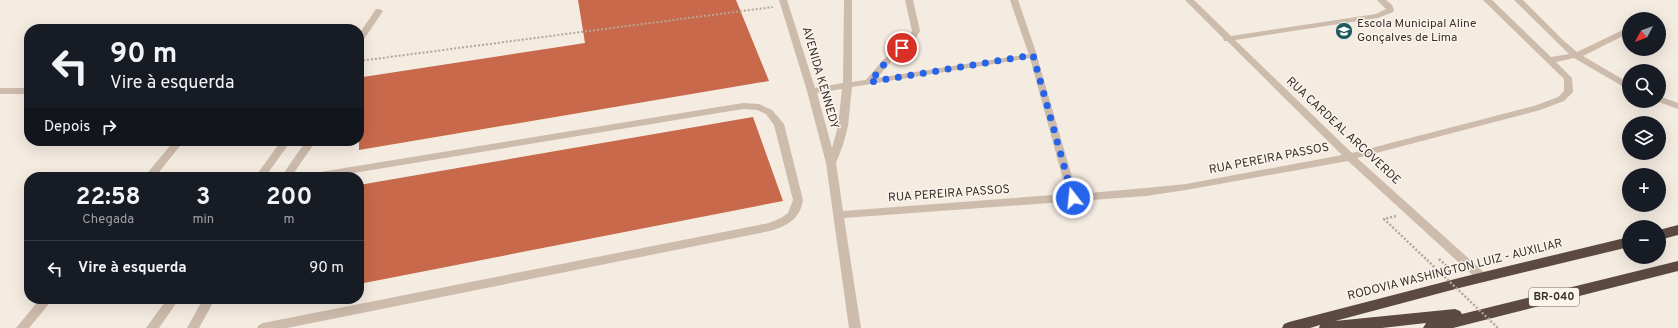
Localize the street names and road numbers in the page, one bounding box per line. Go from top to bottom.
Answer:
street label: AVENIDA KENNEDY [798,25,842,131]
street label: RUA CARDEAL ARCOVERDE [1282,74,1404,188]
street label: RUA PEREIRA PASSOS [1208,140,1330,178]
street label: RUA PEREIRA PASSOS [888,182,1010,206]
street label: RODOVIA WASHINGTON LUIZ - AUXILIAR [1346,235,1564,305]
road number: BR-040 [1529,288,1579,306]

